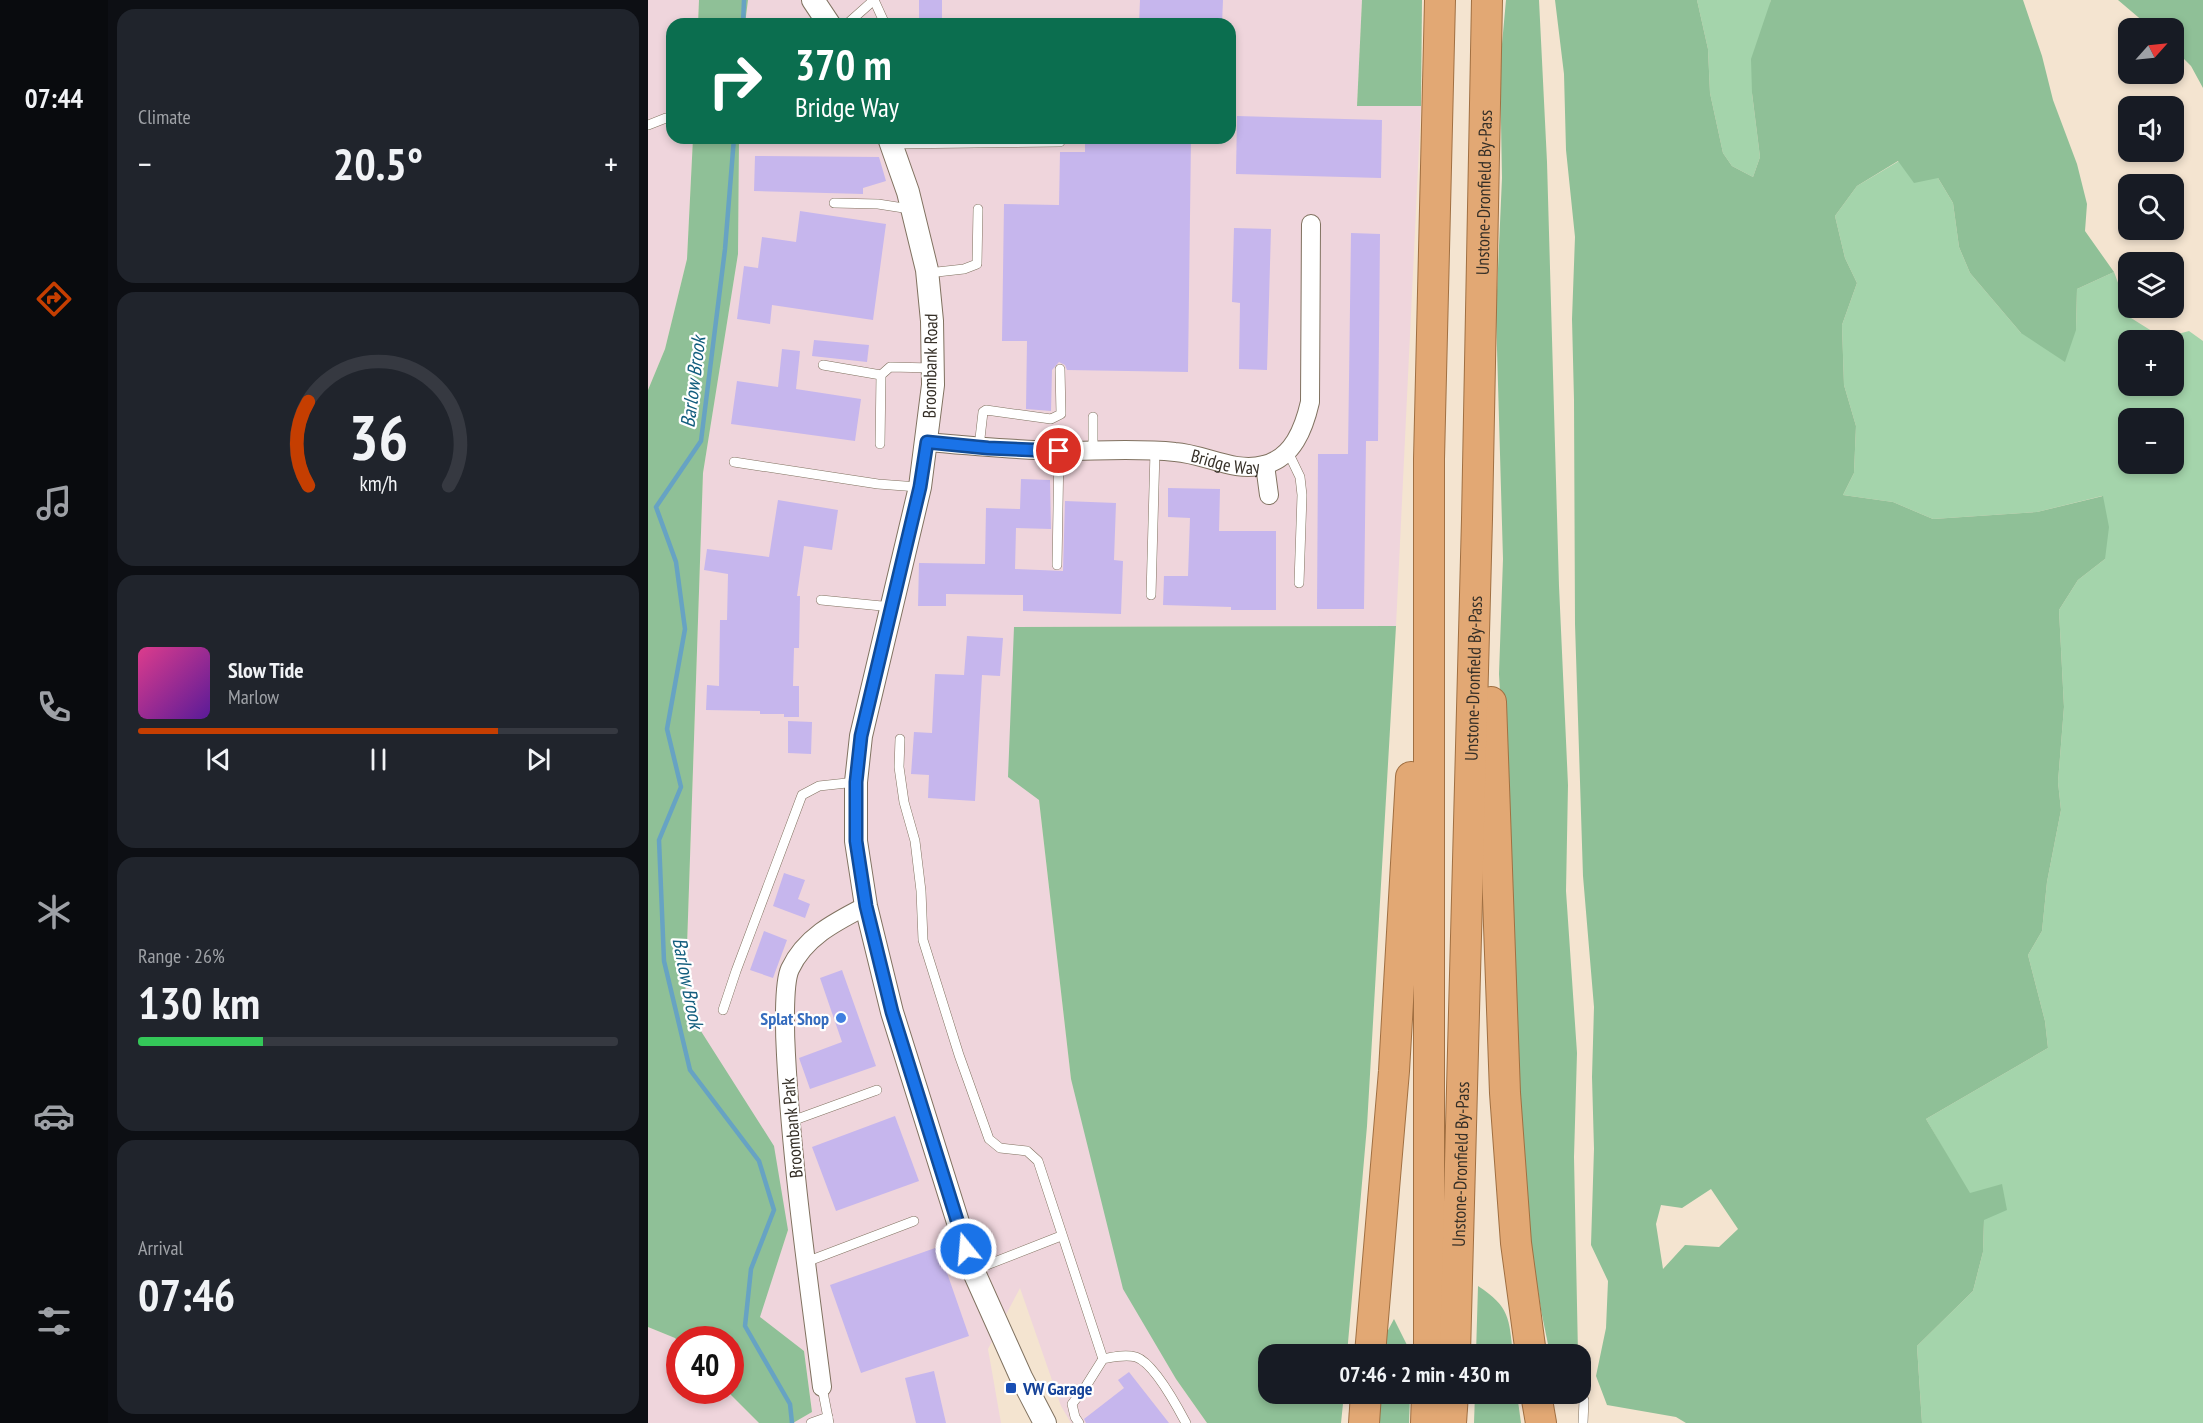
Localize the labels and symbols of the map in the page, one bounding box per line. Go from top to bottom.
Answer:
north arrow [2118,18,2184,84]
street label: Unstone-Dronfield By-Pass [1470,109,1496,275]
street label: Broombank Road [918,313,942,419]
water label: Barlow Brook [675,333,712,429]
pin [1033,425,1084,476]
street label: Bridge Way [1189,443,1261,479]
street label: Unstone-Dronfield By-Pass [1459,595,1486,761]
water label: Barlow Brook [666,936,710,1033]
place label: Splat Shop [760,1007,829,1030]
marker: Splat Shop [834,1011,848,1025]
street label: Broombank Park [776,1077,808,1179]
street label: Unstone-Dronfield By-Pass [1446,1081,1474,1247]
position arrow [934,1217,998,1281]
speed limit sign: 40 [666,1326,744,1404]
place label: VW Garage [1022,1377,1093,1400]
marker: VW Garage [1004,1381,1018,1395]

